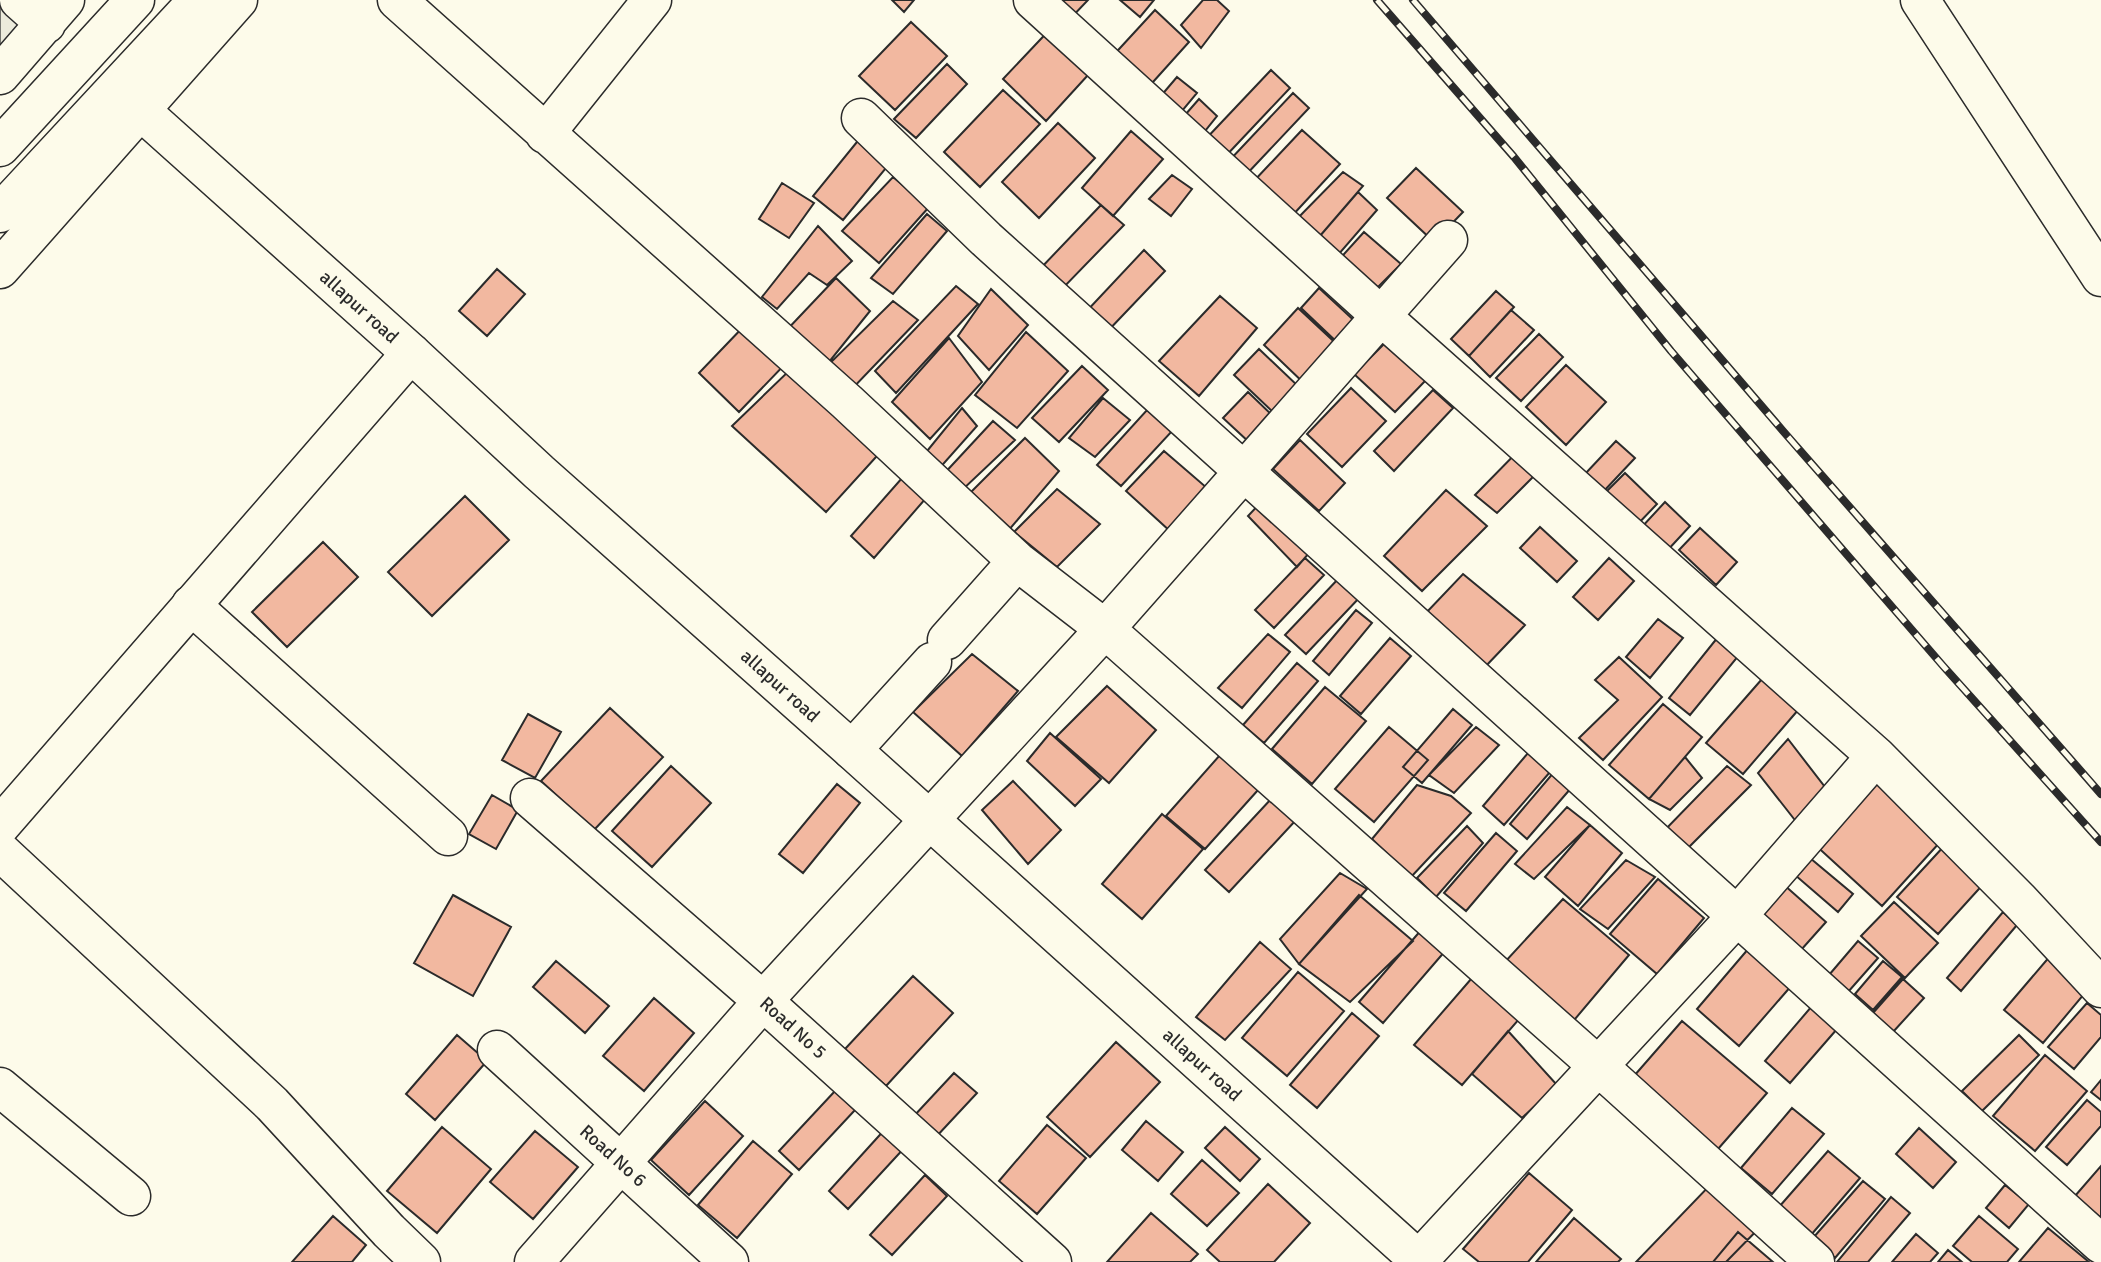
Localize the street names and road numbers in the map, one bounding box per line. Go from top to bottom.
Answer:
street label: allapur road [315,265,403,349]
street label: allapur road [736,644,824,728]
street label: Road No 5 [754,992,832,1064]
street label: allapur road [1158,1023,1246,1107]
street label: Road No 6 [574,1120,652,1192]

